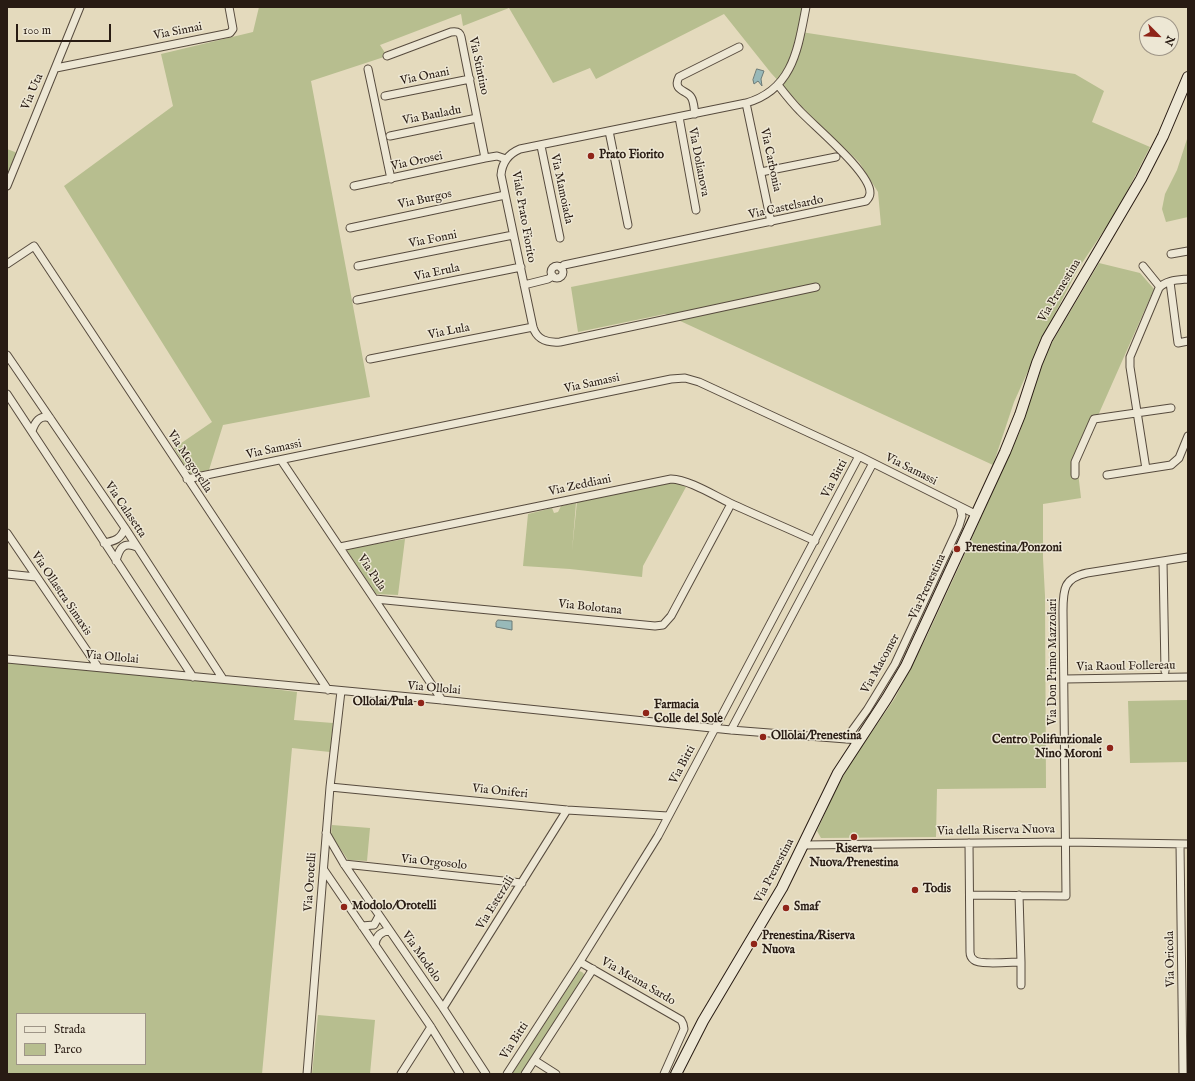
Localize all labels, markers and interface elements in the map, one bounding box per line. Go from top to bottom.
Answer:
scale bar [18,16,113,42]
north arrow [1139,16,1179,56]
street label: Via Sinnai [152,20,204,44]
text: 100 m [23,23,51,38]
text: N [1161,33,1177,48]
street label: Via Stintino [465,36,491,96]
street label: Via Onani [399,65,451,89]
street label: Via Uta [19,72,47,112]
street label: Via Bauladu [402,103,462,129]
street label: Via Dolianova [684,126,712,198]
street label: Via Carbonia [756,127,784,193]
street label: Via Orosei [390,149,444,175]
place label: Prato Fiorito [599,149,664,163]
marker: Prato Fiorito [586,151,596,161]
street label: Via Mamoiada [547,153,575,225]
street label: Viale Prato Fiorito [508,170,538,264]
street label: Via Burgos [397,187,453,213]
street label: Via Castelsardo [747,193,825,223]
street label: Via Fonni [408,228,458,252]
street label: Via Prenestina [1036,257,1084,325]
street label: Via Erula [413,261,461,285]
street label: Via Lula [427,321,471,343]
street label: Via Samassi [563,371,621,397]
street label: Via Mogorella [164,428,214,496]
street label: Via Samassi [245,437,303,463]
street label: Via Samassi [883,451,939,489]
street label: Via Bitti [819,457,851,501]
street label: Via Zeddiani [547,472,613,500]
street label: Via Calasetta [101,479,149,541]
place label: Prenestina/Ponzoni [965,542,1062,556]
marker: Prenestina/Ponzoni [952,544,962,554]
street label: Via Ollastra Simaxis [28,549,94,639]
street label: Via Pula [354,552,388,594]
street label: Via Prenestina [907,552,949,622]
street label: Via Bolotana [558,598,622,618]
street label: Via Don Primo Mazzolari [1047,599,1061,725]
street label: Via Macomer [859,632,903,696]
street label: Via Ollolai [85,648,139,668]
street label: Via Raoul Follereau [1076,659,1176,675]
street label: Via Ollolai [407,679,461,699]
place label: Ollolai/Pula [353,696,413,710]
marker: Ollolai/Pula [416,698,426,708]
place label: Farmacia Colle del Sole [654,699,723,727]
marker: Farmacia Colle del Sole [641,708,651,718]
place label: Ollolai/Prenestina [771,730,862,744]
marker: Ollolai/Prenestina [758,732,768,742]
place label: Centro Polifunzionale Nino Moroni [992,734,1102,762]
street label: Via Bitti [667,743,699,787]
marker: Centro Polifunzionale Nino Moroni [1105,743,1115,753]
street label: Via Oniferi [471,782,529,802]
street label: Via della Riserva Nuova [937,823,1055,839]
marker: Riserva Nuova/Prenestina [849,832,859,842]
street label: Via Prenestina [752,836,798,906]
place label: Riserva Nuova/Prenestina [809,843,899,871]
street label: Via Orotelli [302,852,320,912]
street label: Via Orgosolo [400,852,468,874]
street label: Via Esterzili [474,873,518,933]
place label: Todis [923,883,951,897]
marker: Todis [910,885,920,895]
place label: Modolo/Orotelli [352,900,436,914]
place label: Smaf [794,901,819,915]
marker: Modolo/Orotelli [339,902,349,912]
marker: Smaf [781,903,791,913]
street label: Via Modolo [398,929,444,985]
place label: Prenestina/Riserva Nuova [762,930,855,958]
street label: Via Oricola [1163,931,1179,987]
marker: Prenestina/Riserva Nuova [749,939,759,949]
street label: Via Meana Sardo [598,955,678,1009]
legend [16,1013,146,1065]
street label: Via Bitti [498,1020,532,1062]
text: Strada [54,1022,85,1037]
text: Parco [54,1042,82,1057]

